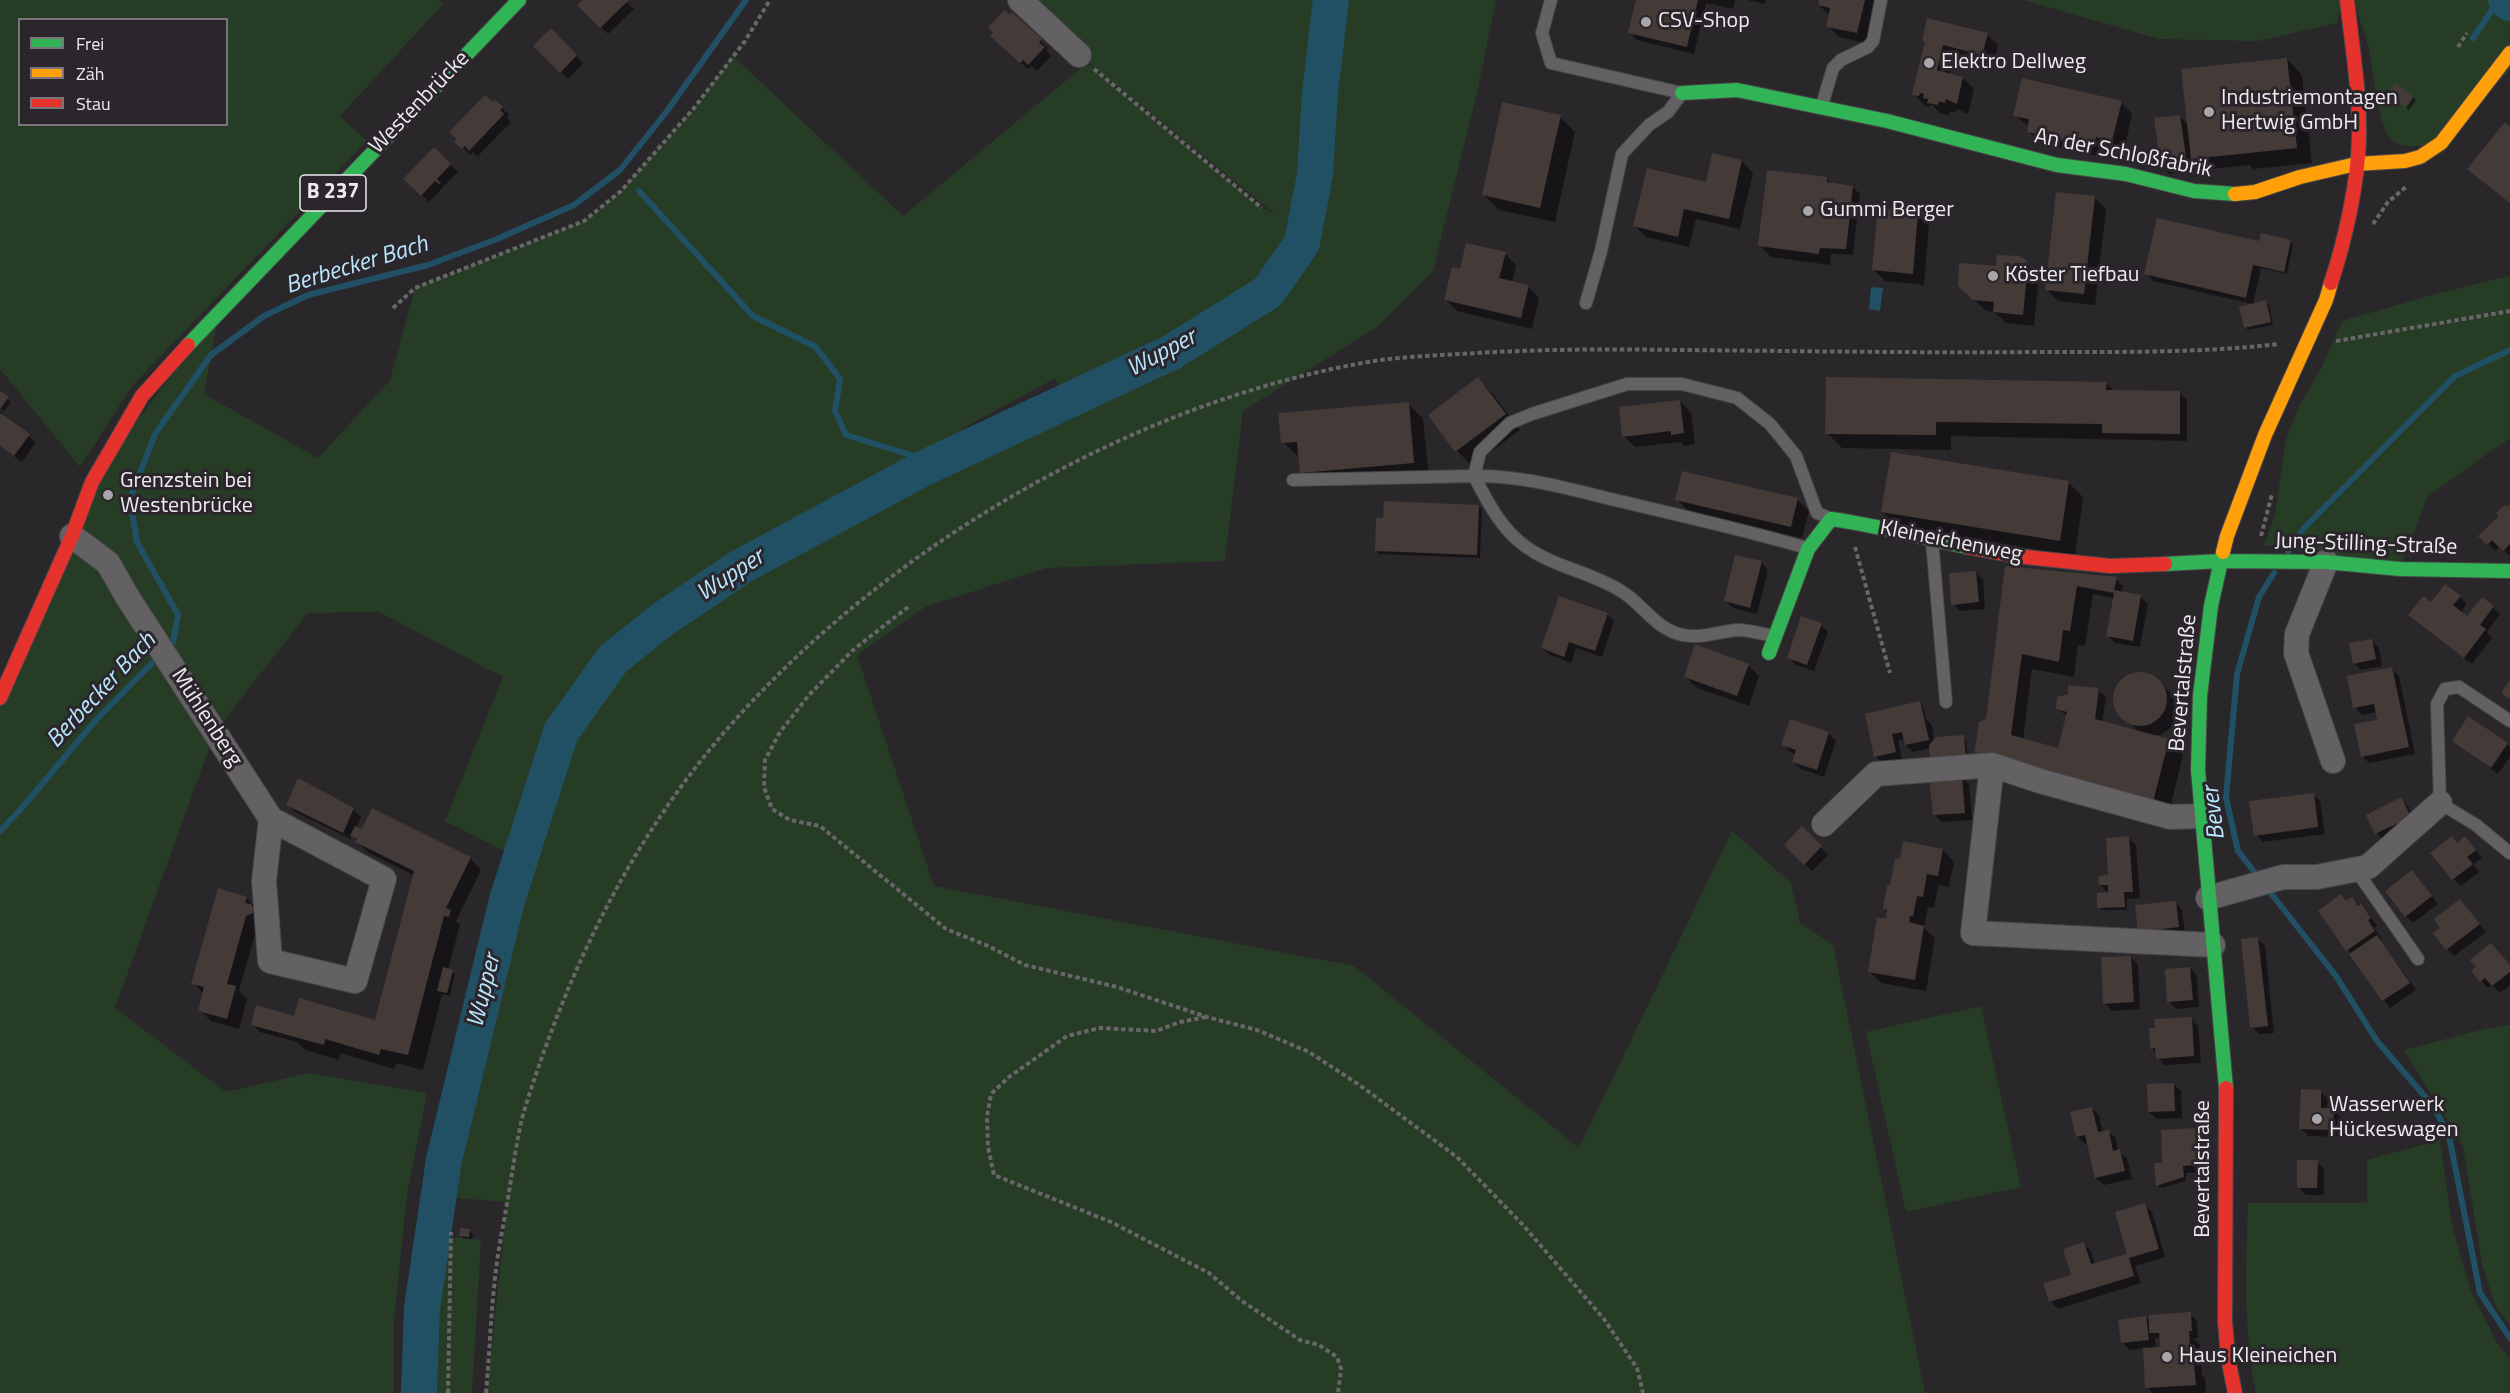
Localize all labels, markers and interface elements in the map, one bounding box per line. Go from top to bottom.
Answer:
place label: CSV-Shop [1658,9,1750,35]
marker: CSV-Shop [1639,15,1653,29]
legend [18,18,228,126]
text: Frei [76,30,104,57]
street label: Westenbrücke [364,46,476,160]
place label: Elektro Dellweg [1941,50,2086,76]
marker: Elektro Dellweg [1922,56,1936,70]
text: Zäh [76,60,104,87]
place label: Industriemontagen Hertwig GmbH [2221,86,2398,138]
text: Stau [76,90,111,117]
marker: Industriemontagen Hertwig GmbH [2202,105,2216,119]
street label: An der Schloßfabrik [2032,124,2214,184]
road number: B 237 [300,175,366,211]
place label: Gummi Berger [1820,198,1954,224]
marker: Gummi Berger [1801,204,1815,218]
water label: Berbecker Bach [282,231,432,301]
place label: Köster Tiefbau [2005,263,2139,289]
marker: Köster Tiefbau [1986,269,2000,283]
water label: Wupper [1122,324,1202,384]
place label: Grenzstein bei Westenbrücke [120,469,253,520]
marker: Grenzstein bei Westenbrücke [101,488,115,502]
street label: Kleineichenweg [1878,515,2024,569]
street label: Jung-Stilling-Straße [2274,529,2458,561]
water label: Wupper [692,544,770,608]
street label: Bevertalstraße [2165,613,2203,753]
water label: Berbecker Bach [41,627,163,755]
street label: Mühlenberg [165,664,247,772]
water label: Bever [2197,784,2233,842]
water label: Wupper [462,952,508,1030]
place label: Wasserwerk Hückeswagen [2329,1093,2459,1144]
street label: Bevertalstraße [2191,1100,2217,1238]
marker: Wasserwerk Hückeswagen [2310,1112,2324,1126]
place label: Haus Kleineichen [2179,1344,2337,1370]
marker: Haus Kleineichen [2160,1350,2174,1364]

